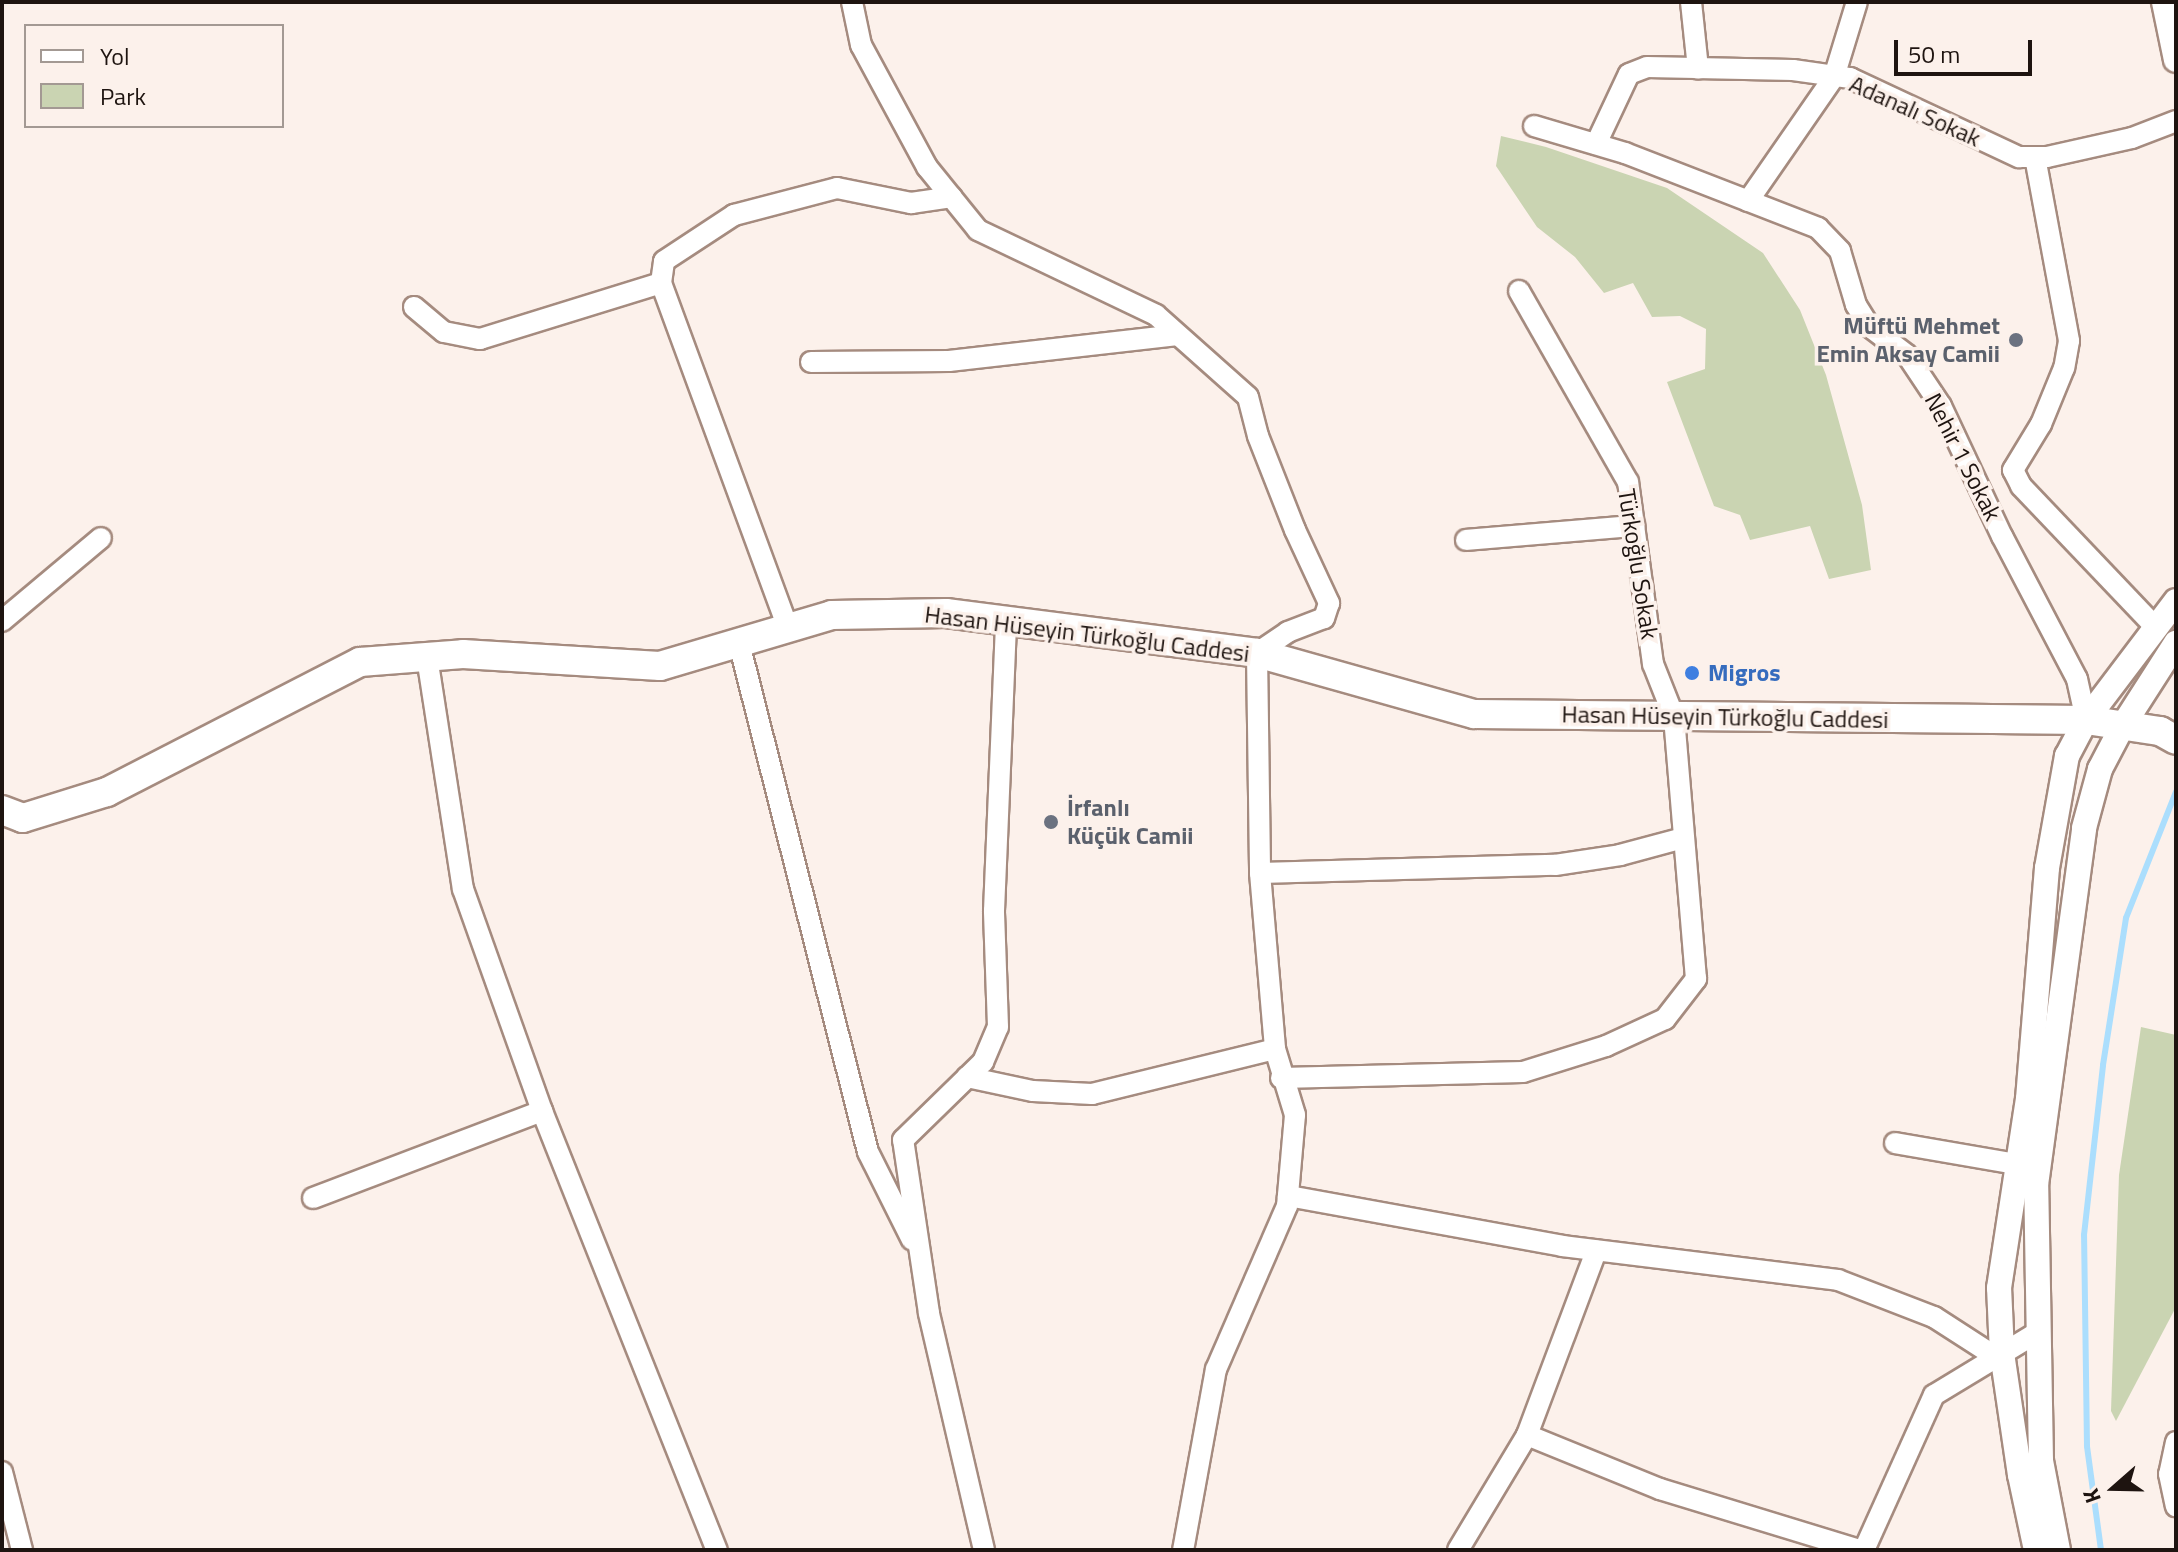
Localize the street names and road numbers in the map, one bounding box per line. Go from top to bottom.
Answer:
street label: Adanalı Sokak [1845,69,1985,153]
street label: Nehir 1 Sokak [1919,388,2007,526]
street label: Türkoğlu Sokak [1612,487,1664,641]
street label: Hasan Hüseyin Türkoğlu Caddesi [923,600,1251,668]
street label: Hasan Hüseyin Türkoğlu Caddesi [1561,700,1889,734]

